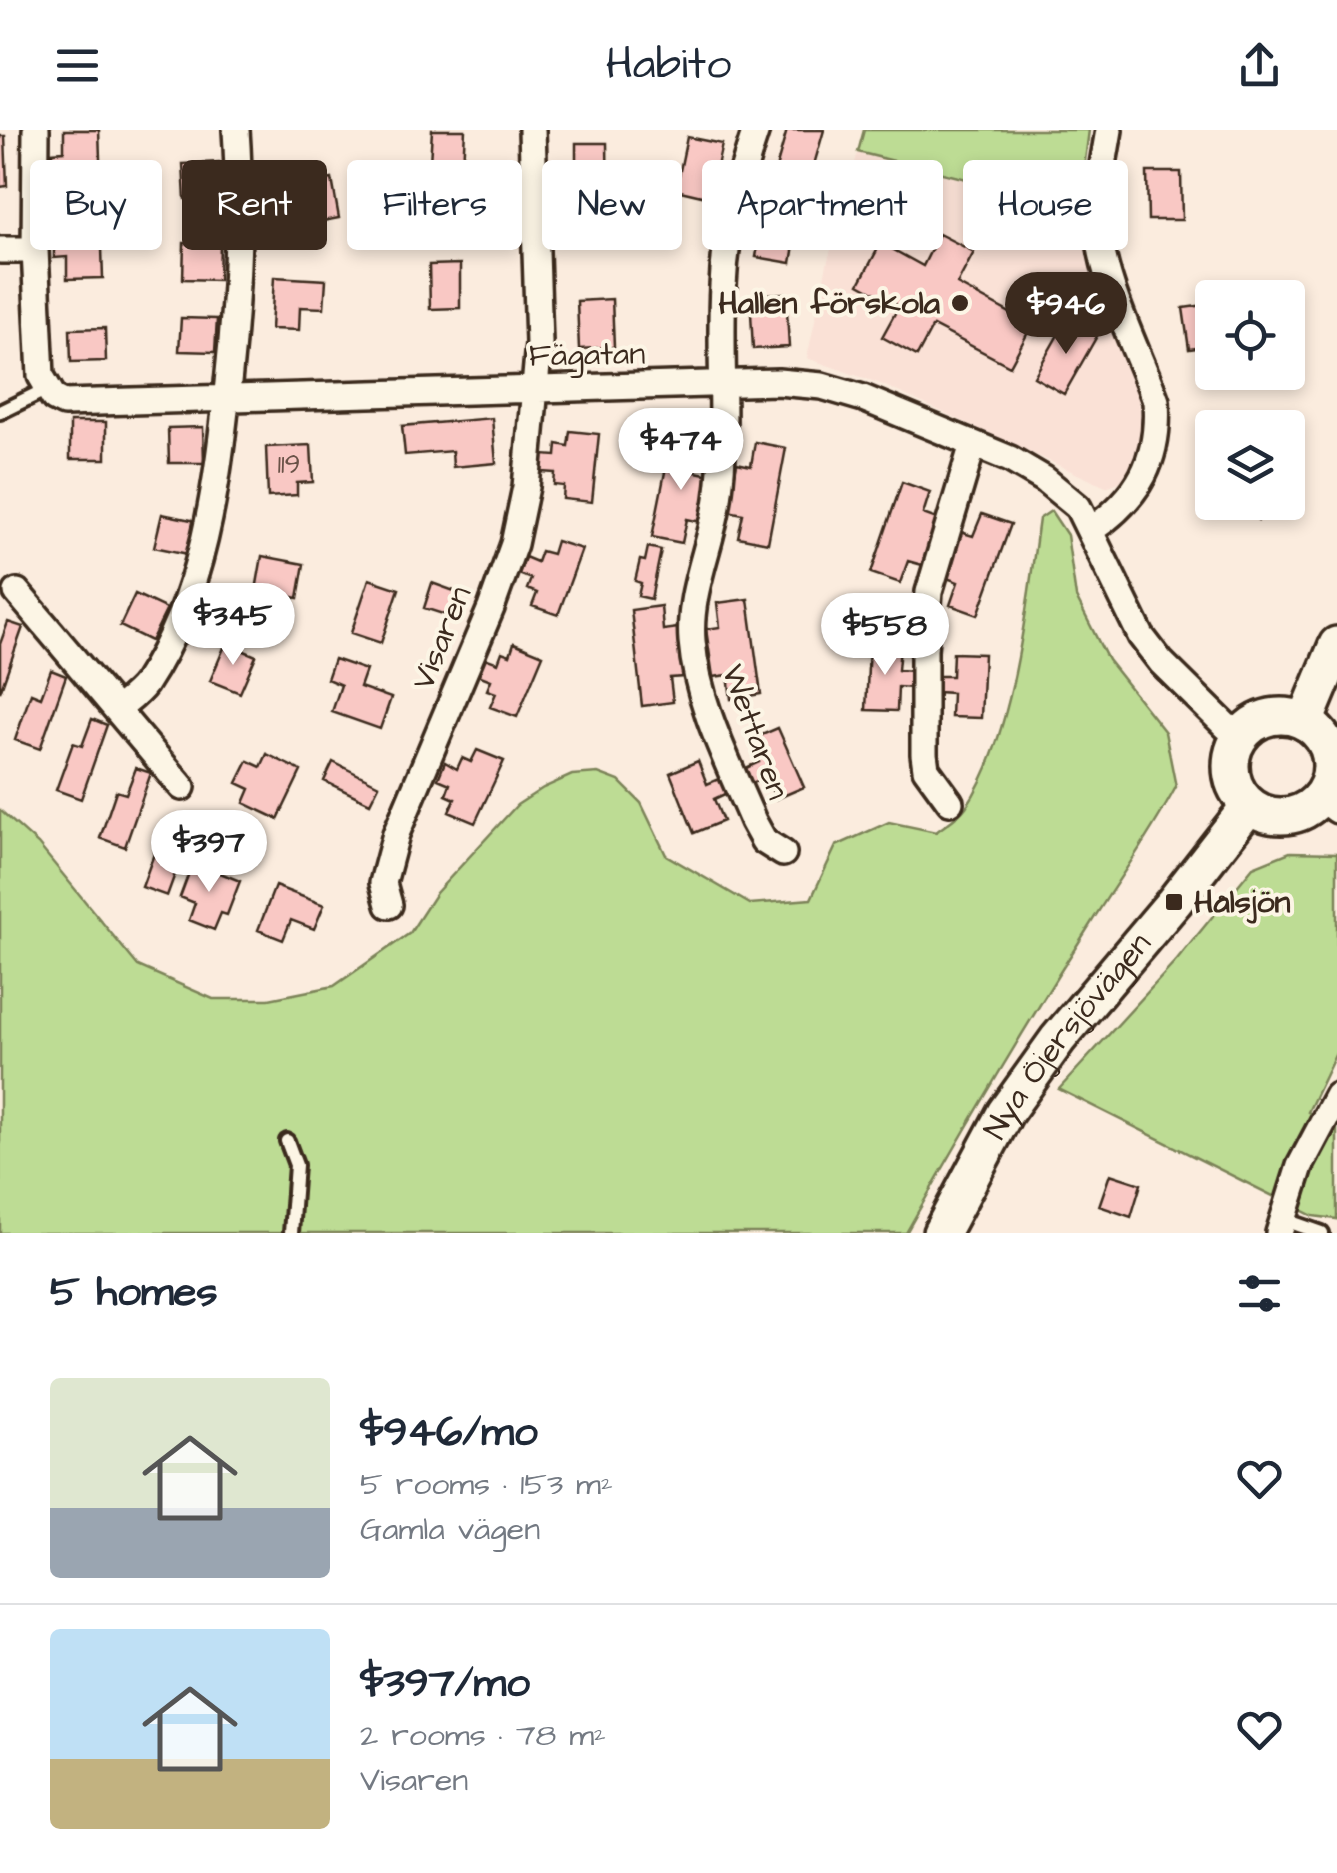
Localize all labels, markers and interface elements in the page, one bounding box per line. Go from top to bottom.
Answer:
text: Habito [606,34,731,96]
icon: menu [50,38,105,93]
icon: share [1232,38,1287,93]
chip: Buy [30,160,162,250]
chip: Rent [182,160,327,250]
chip: Filters [347,160,522,250]
chip: New [542,160,682,250]
chip: Apartment [702,160,943,250]
chip: House [963,160,1128,250]
pin: $946 [1007,272,1125,357]
map controls [1195,280,1305,520]
button: locate [1195,280,1305,390]
place label: Hallen förskola [718,281,941,326]
text: $946 [1027,282,1105,327]
marker: Hallen förskola [949,292,971,314]
street label: Fägatan [528,331,646,379]
pin: $474 [622,408,740,493]
button: layers [1195,410,1305,520]
text: $474 [640,418,722,463]
house number: 119 [277,445,301,484]
street label: Visaren [401,579,483,697]
pin: $345 [174,583,292,668]
text: $345 [194,593,272,638]
pin: $558 [826,593,944,678]
text: $558 [843,603,927,648]
street label: Wettaren [710,658,800,806]
pin: $397 [150,810,268,895]
text: $397 [173,820,245,865]
place label: Hålsjön [1194,880,1290,925]
marker: Hålsjön [1163,891,1185,913]
street label: Nya Öjersjövägen [973,922,1162,1147]
text: 5 homes [50,1264,217,1322]
icon: filters [1232,1266,1287,1321]
text: $946/mo [360,1404,538,1462]
icon: home [130,1418,250,1538]
icon: heart [1232,1451,1287,1506]
text: 5 rooms · 153 m² [360,1462,613,1507]
text: Gamla vägen [360,1507,540,1552]
text: $397/mo [360,1655,530,1713]
icon: home [130,1669,250,1789]
icon: heart [1232,1702,1287,1757]
text: 2 rooms · 78 m² [360,1713,606,1758]
text: Visaren [360,1758,468,1803]

